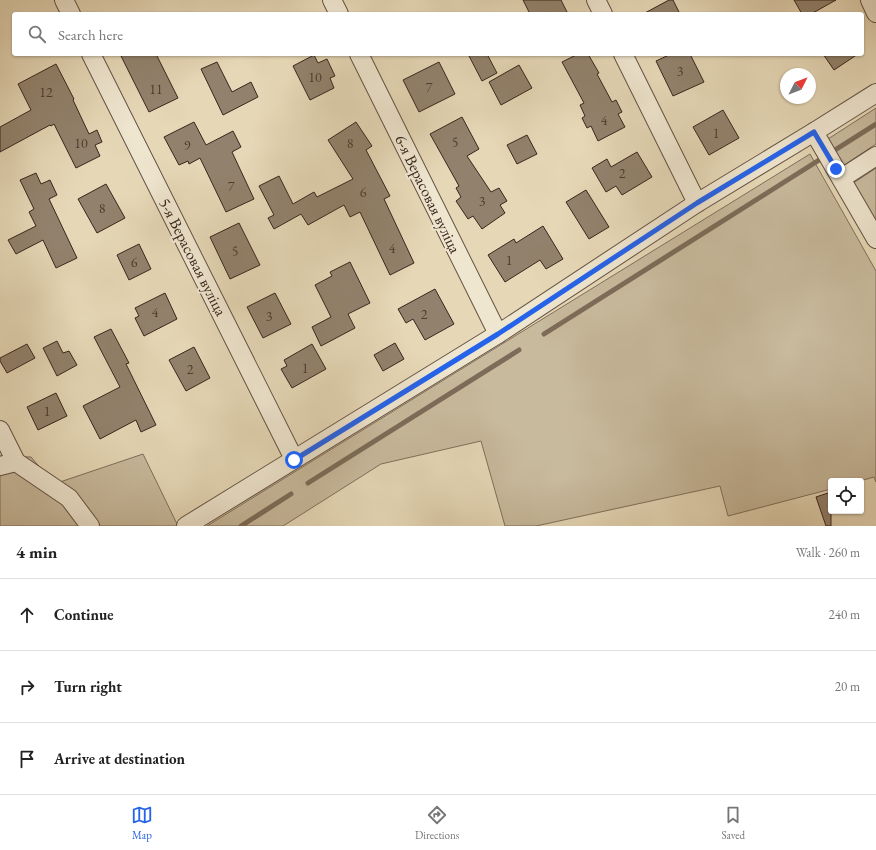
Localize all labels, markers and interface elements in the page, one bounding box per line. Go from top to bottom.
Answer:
search box [12,12,864,56]
icon: search [26,23,48,45]
text: Search here [58,25,123,44]
house number: 3 [677,62,684,80]
house number: 10 [308,68,322,86]
north arrow [780,68,816,104]
house number: 7 [426,78,433,96]
house number: 11 [149,80,163,98]
house number: 12 [39,83,53,101]
house number: 4 [601,111,608,129]
house number: 1 [713,124,719,142]
street label: 6-я Верасовая вуліца [390,131,466,257]
house number: 5 [452,133,458,151]
house number: 10 [74,134,88,152]
house number: 8 [347,134,354,152]
house number: 9 [184,136,191,154]
route end [827,160,845,178]
house number: 2 [619,164,626,182]
house number: 7 [228,177,235,195]
house number: 6 [360,183,367,201]
house number: 3 [479,192,486,210]
street label: 5-я Верасовая вуліца [154,195,232,320]
house number: 8 [99,199,106,217]
house number: 4 [389,239,396,257]
house number: 5 [232,242,238,260]
house number: 1 [506,251,512,269]
house number: 6 [131,253,138,271]
house number: 4 [152,303,159,321]
house number: 2 [421,305,428,323]
house number: 3 [266,307,273,325]
house number: 1 [302,359,308,377]
house number: 2 [187,360,194,378]
house number: 1 [44,402,50,420]
route start [285,451,303,469]
map controls [828,478,864,514]
button: locate [828,478,864,514]
text: 4 min [16,541,57,563]
text: Walk · 260 m [796,544,860,561]
icon: ahead [16,604,38,626]
text: Continue [54,605,114,624]
text: 240 m [829,606,860,623]
icon: right [16,676,38,698]
text: Turn right [54,677,122,696]
text: 20 m [835,678,860,695]
icon: arrive [16,748,38,770]
text: Arrive at destination [54,749,185,768]
tab: Map [131,804,153,842]
tab: Directions [415,804,459,842]
tab: Saved [721,804,745,842]

